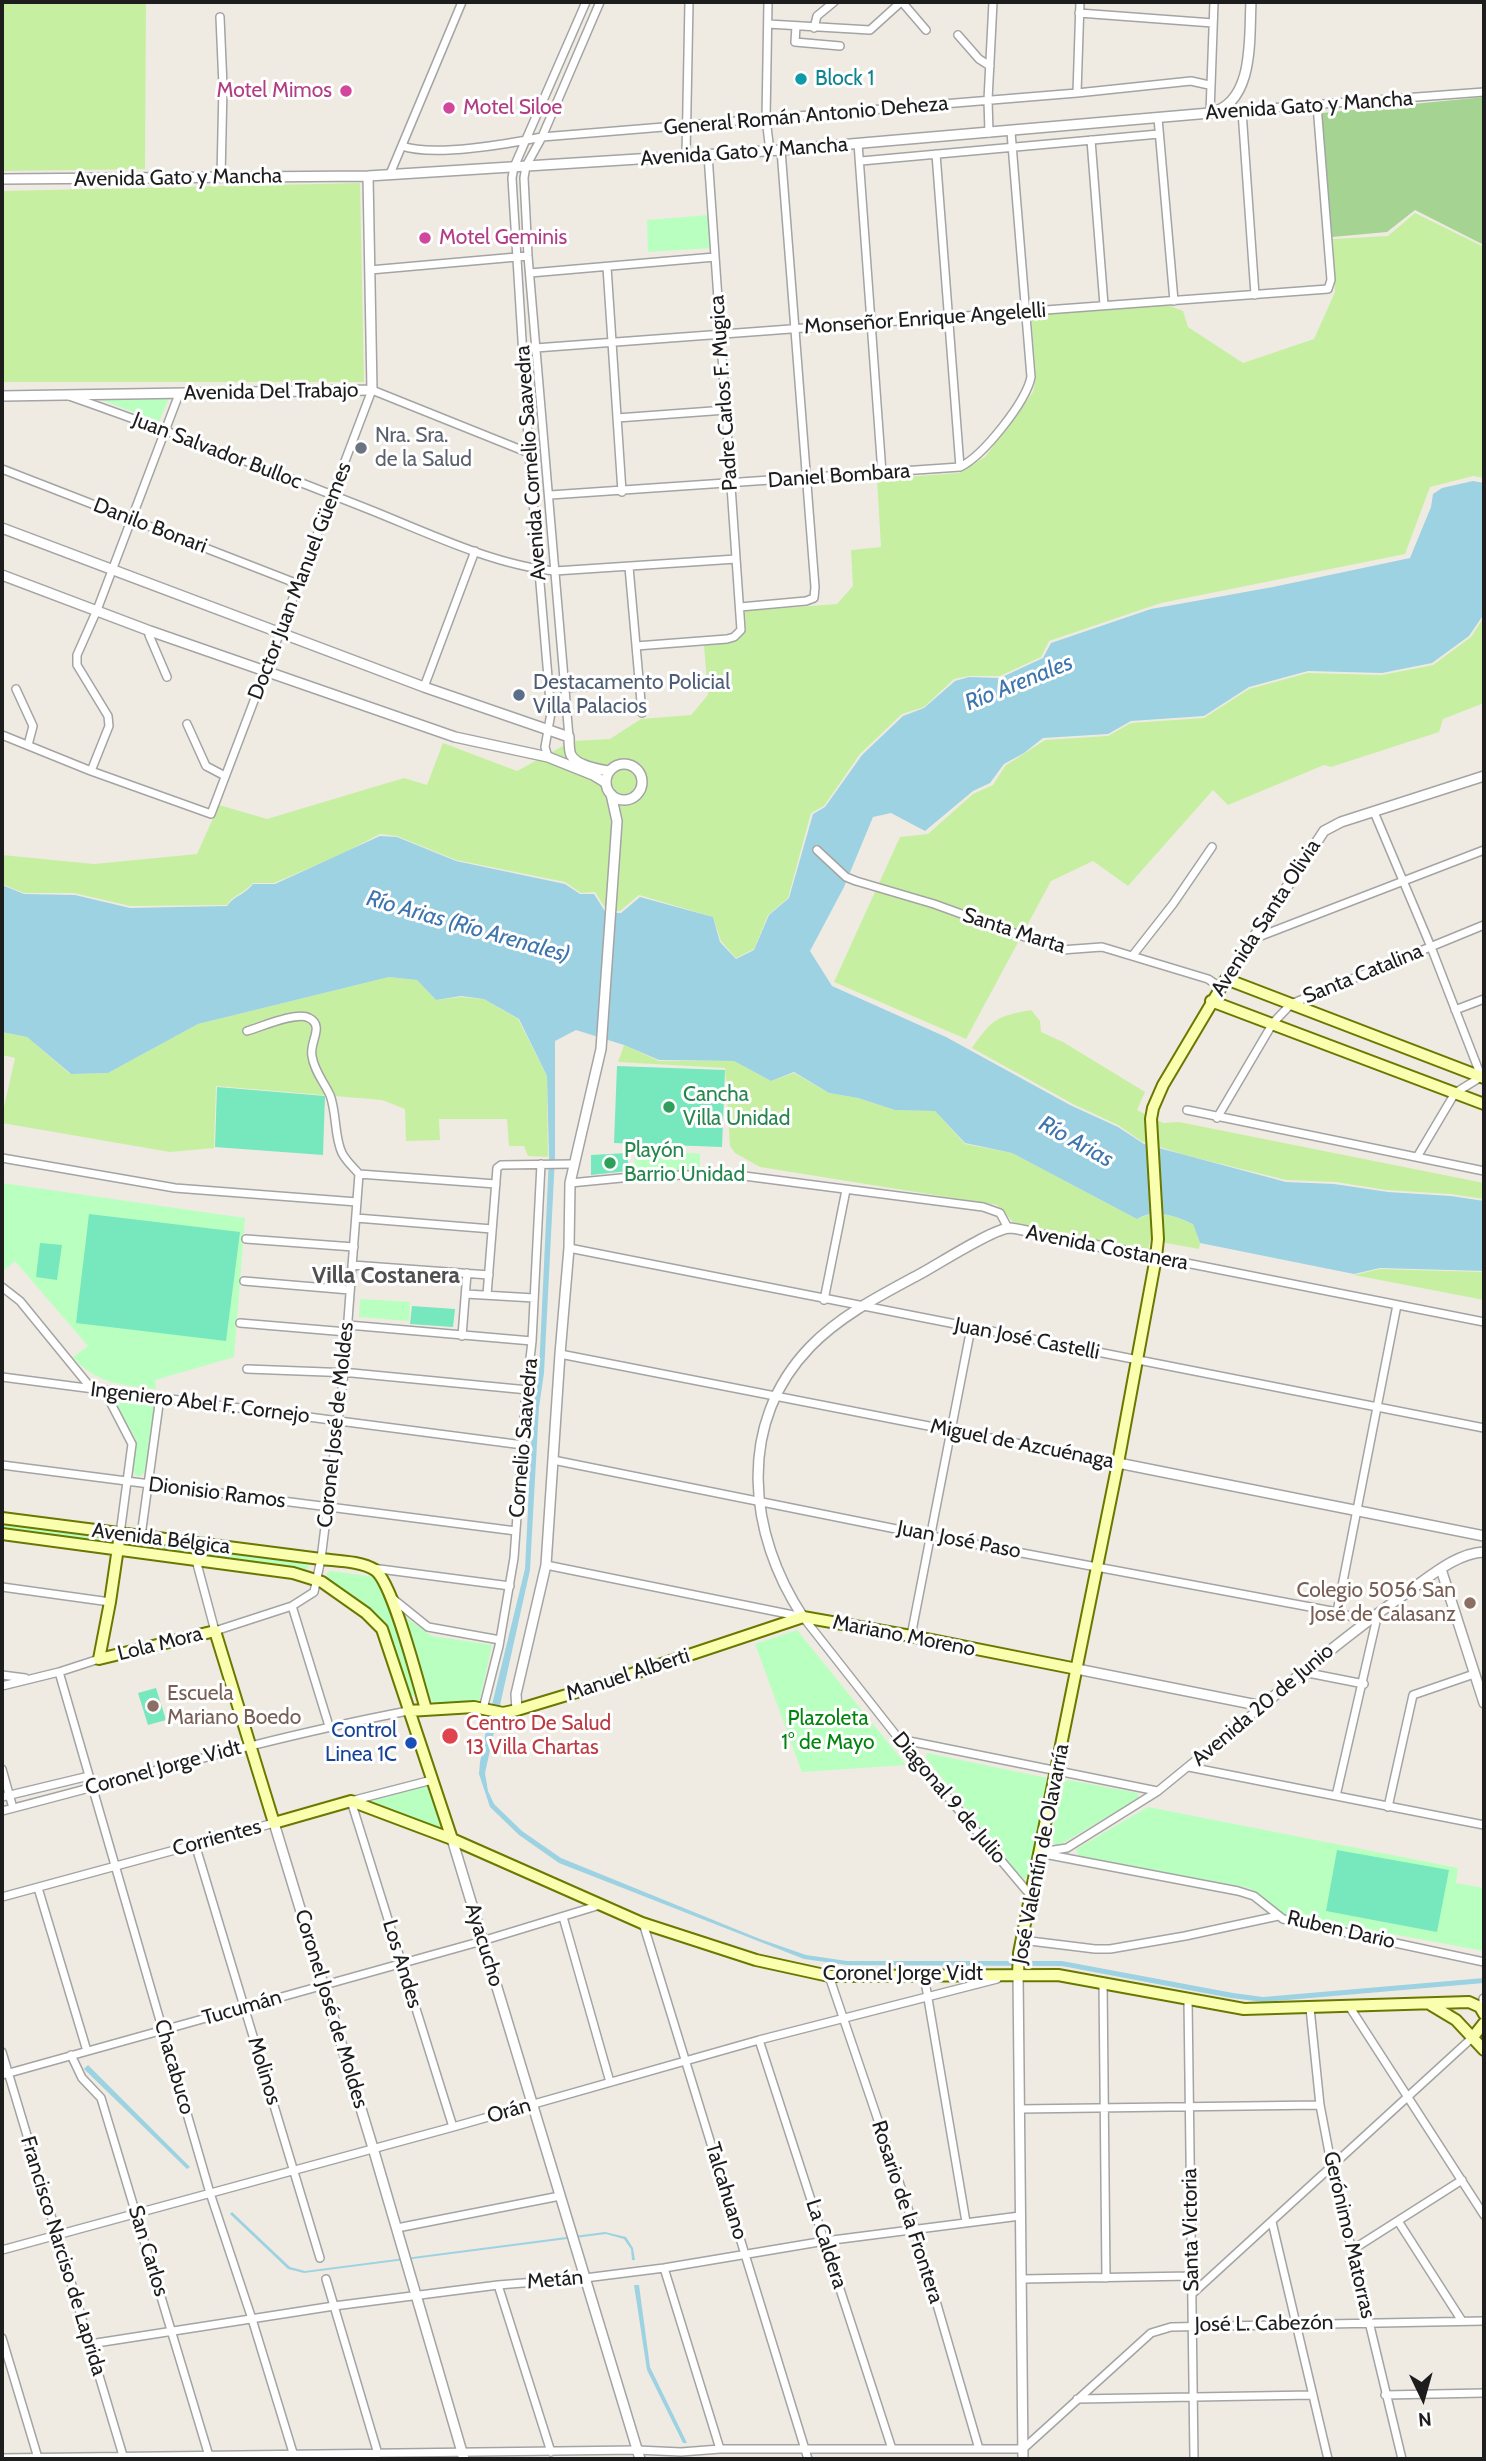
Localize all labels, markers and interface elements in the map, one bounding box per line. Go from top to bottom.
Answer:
place label: Block 1 [815,66,874,92]
marker: Block 1 [793,71,809,87]
place label: Motel Mimos [216,78,332,104]
marker: Motel Mimos [338,83,354,99]
street label: Avenida Gato y Mancha [1204,86,1414,126]
street label: General Román Antonio Deheza [663,91,949,141]
place label: Motel Siloe [463,95,562,121]
marker: Motel Siloe [441,100,457,116]
street label: Avenida Gato y Mancha [639,132,849,172]
street label: Avenida Gato y Mancha [74,164,282,192]
place label: Motel Geminis [439,225,567,251]
marker: Motel Geminis [417,230,433,246]
street label: Padre Carlos F. Mugica [705,294,743,492]
street label: Monseñor Enrique Angelelli [803,298,1047,340]
street label: Avenida Cornelio Saavedra [510,344,552,582]
street label: Avenida Del Trabajo [183,378,359,406]
street label: Juan Salvador Bulloc [129,407,305,495]
place label: Nra. Sra. de la Salud [375,423,472,473]
marker: Nra. Sra. de la Salud [353,440,369,456]
street label: Daniel Bombara [767,458,911,494]
street label: Doctor Juan Manuel Güemes [243,459,357,703]
street label: Danilo Bonari [90,493,210,559]
water label: Río Arenales [961,649,1077,717]
place label: Destacamento Policial Villa Palacios [533,670,730,720]
marker: Destacamento Policial Villa Palacios [511,687,527,703]
street label: Avenida Santa Olivia [1206,835,1326,1001]
water label: Río Arias (Río Arenales) [363,885,573,969]
street label: Santa Marta [959,903,1069,959]
street label: Santa Catalina [1299,939,1427,1009]
place label: Cancha Villa Unidad [683,1082,790,1132]
marker: Cancha Villa Unidad [661,1099,677,1115]
water label: Río Arias [1034,1110,1118,1174]
place label: Playón Barrio Unidad [624,1138,745,1188]
marker: Playón Barrio Unidad [602,1155,618,1171]
street label: Avenida Costanera [1024,1220,1190,1276]
district label: Villa Costanera [312,1262,460,1290]
street label: Juan José Castelli [952,1313,1102,1365]
street label: Coronel José de Moldes [313,1321,359,1529]
street label: Cornelio Saavedra [504,1357,544,1519]
street label: Ingeniero Abel F. Cornejo [89,1377,311,1429]
street label: Miguel de Azcuénaga [928,1414,1116,1474]
street label: Dionisio Ramos [147,1472,287,1514]
street label: Juan José Paso [895,1516,1023,1564]
street label: Avenida Bélgica [91,1518,231,1560]
place label: Colegio 5056 San José de Calasanz [1297,1578,1456,1628]
marker: Colegio 5056 San José de Calasanz [1462,1595,1478,1611]
street label: Mariano Moreno [830,1610,978,1662]
street label: Lola Mora [115,1621,205,1667]
street label: Avenida 20 de Junio [1187,1638,1339,1772]
street label: Manuel Alberti [563,1643,693,1707]
place label: Escuela Mariano Boedo [167,1681,301,1731]
marker: Escuela Mariano Boedo [145,1698,161,1714]
park label: Plazoleta 1° de Mayo [781,1706,875,1756]
place label: Centro De Salud 13 Villa Chartas [466,1711,611,1761]
place label: Control Linea 1C [325,1718,397,1768]
marker: Centro De Salud 13 Villa Chartas [440,1726,460,1746]
street label: Diagonal 9 de Julio [887,1727,1011,1869]
street label: Coronel Jorge Vidt [82,1735,244,1801]
marker: Control Linea 1C [403,1735,419,1751]
street label: José Valentín de Olavarría [1007,1742,1075,1966]
street label: Corrientes [170,1814,264,1862]
street label: Ayacucho [459,1900,509,1990]
street label: Ruben Dario [1285,1905,1397,1955]
street label: Coronel José de Moldes [289,1907,373,2111]
street label: Los Andes [377,1917,427,2011]
street label: Coronel Jorge Vidt [823,1961,983,1987]
street label: Tucumán [200,1985,284,2031]
street label: Chacabuco [148,2017,200,2117]
street label: Molinos [242,2034,286,2108]
street label: Orán [484,2093,534,2129]
street label: Rosario de la Frontera [866,2117,948,2307]
street label: Francisco Narciso de Laprida [15,2133,111,2379]
street label: Talcahuano [699,2139,753,2243]
street label: Gerónimo Matorras [1318,2149,1380,2321]
street label: Santa Victoria [1177,2168,1205,2292]
street label: La Caldera [800,2196,852,2292]
street label: San Carlos [122,2203,174,2299]
street label: Metán [526,2265,584,2295]
street label: José L. Cabezón [1194,2310,1334,2338]
north arrow [1388,2363,1458,2433]
text: N [1417,2407,1433,2431]

